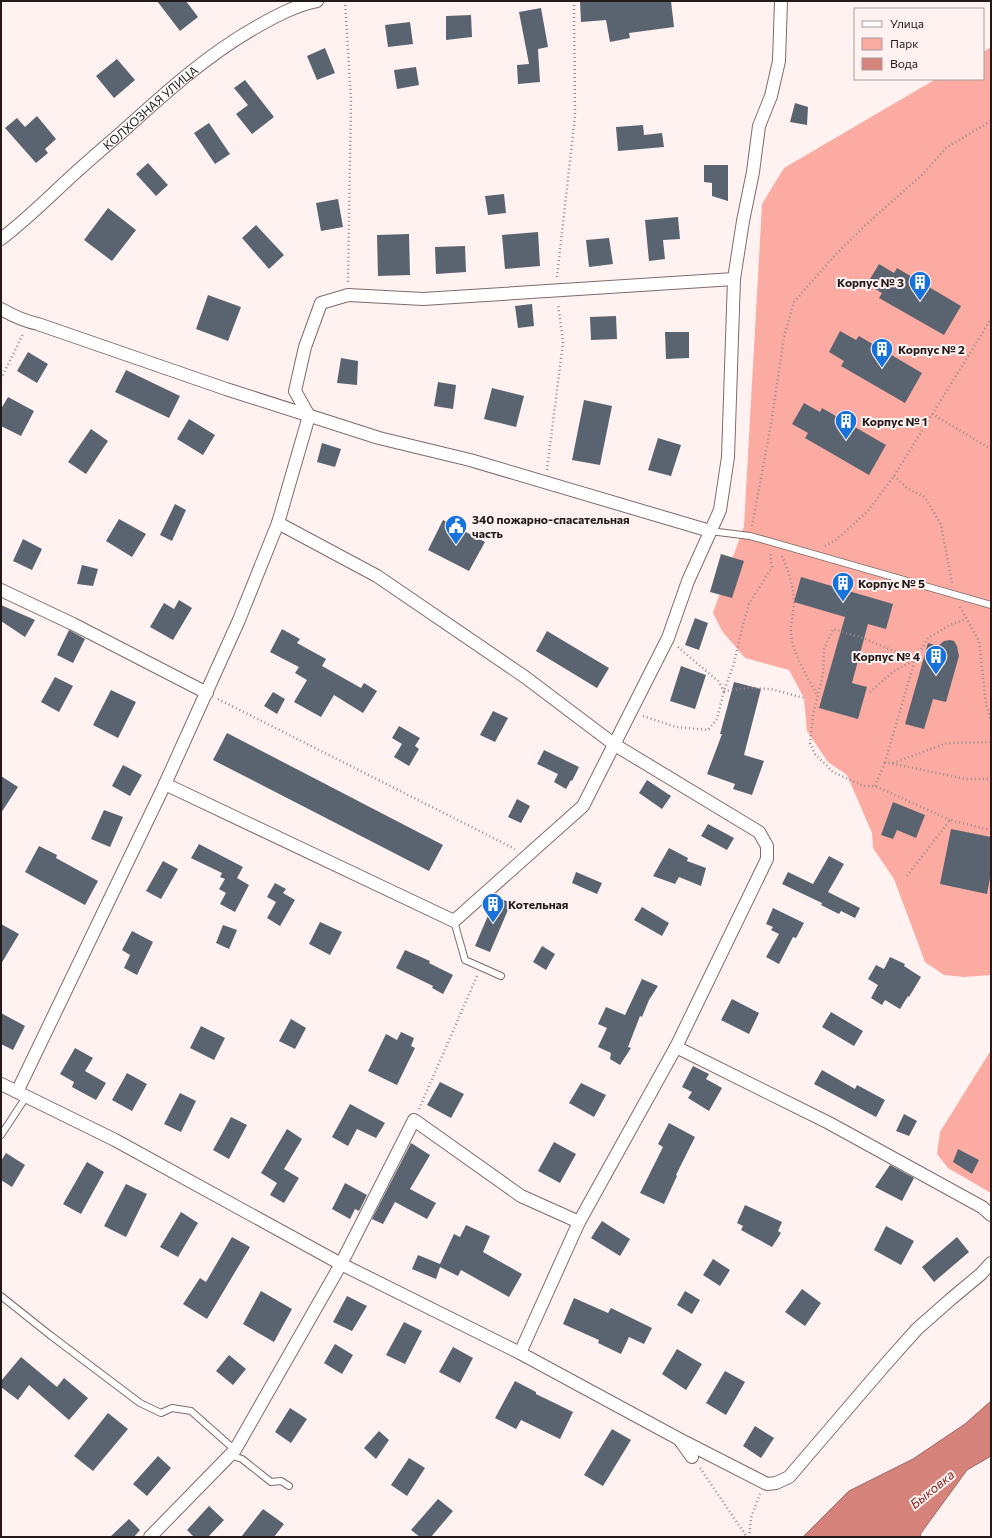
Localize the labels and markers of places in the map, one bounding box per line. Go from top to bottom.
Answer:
building icon: Корпус № 3 [907,269,933,302]
place label: Корпус № 3 [837,275,904,289]
building icon: Корпус № 2 [869,336,895,369]
place label: Корпус № 2 [898,342,965,356]
building icon: Корпус № 1 [833,408,859,441]
place label: Корпус № 1 [862,414,927,428]
place label: 340 пожарно-спасательная часть [472,512,630,540]
public building icon: 340 пожарно-спасательная часть [443,513,469,546]
building icon: Корпус № 5 [830,570,856,603]
place label: Корпус № 5 [858,576,925,590]
building icon: Корпус № 4 [923,643,949,676]
place label: Корпус № 4 [853,649,921,663]
building icon: Котельная [480,891,506,924]
place label: Котельная [508,897,568,911]

